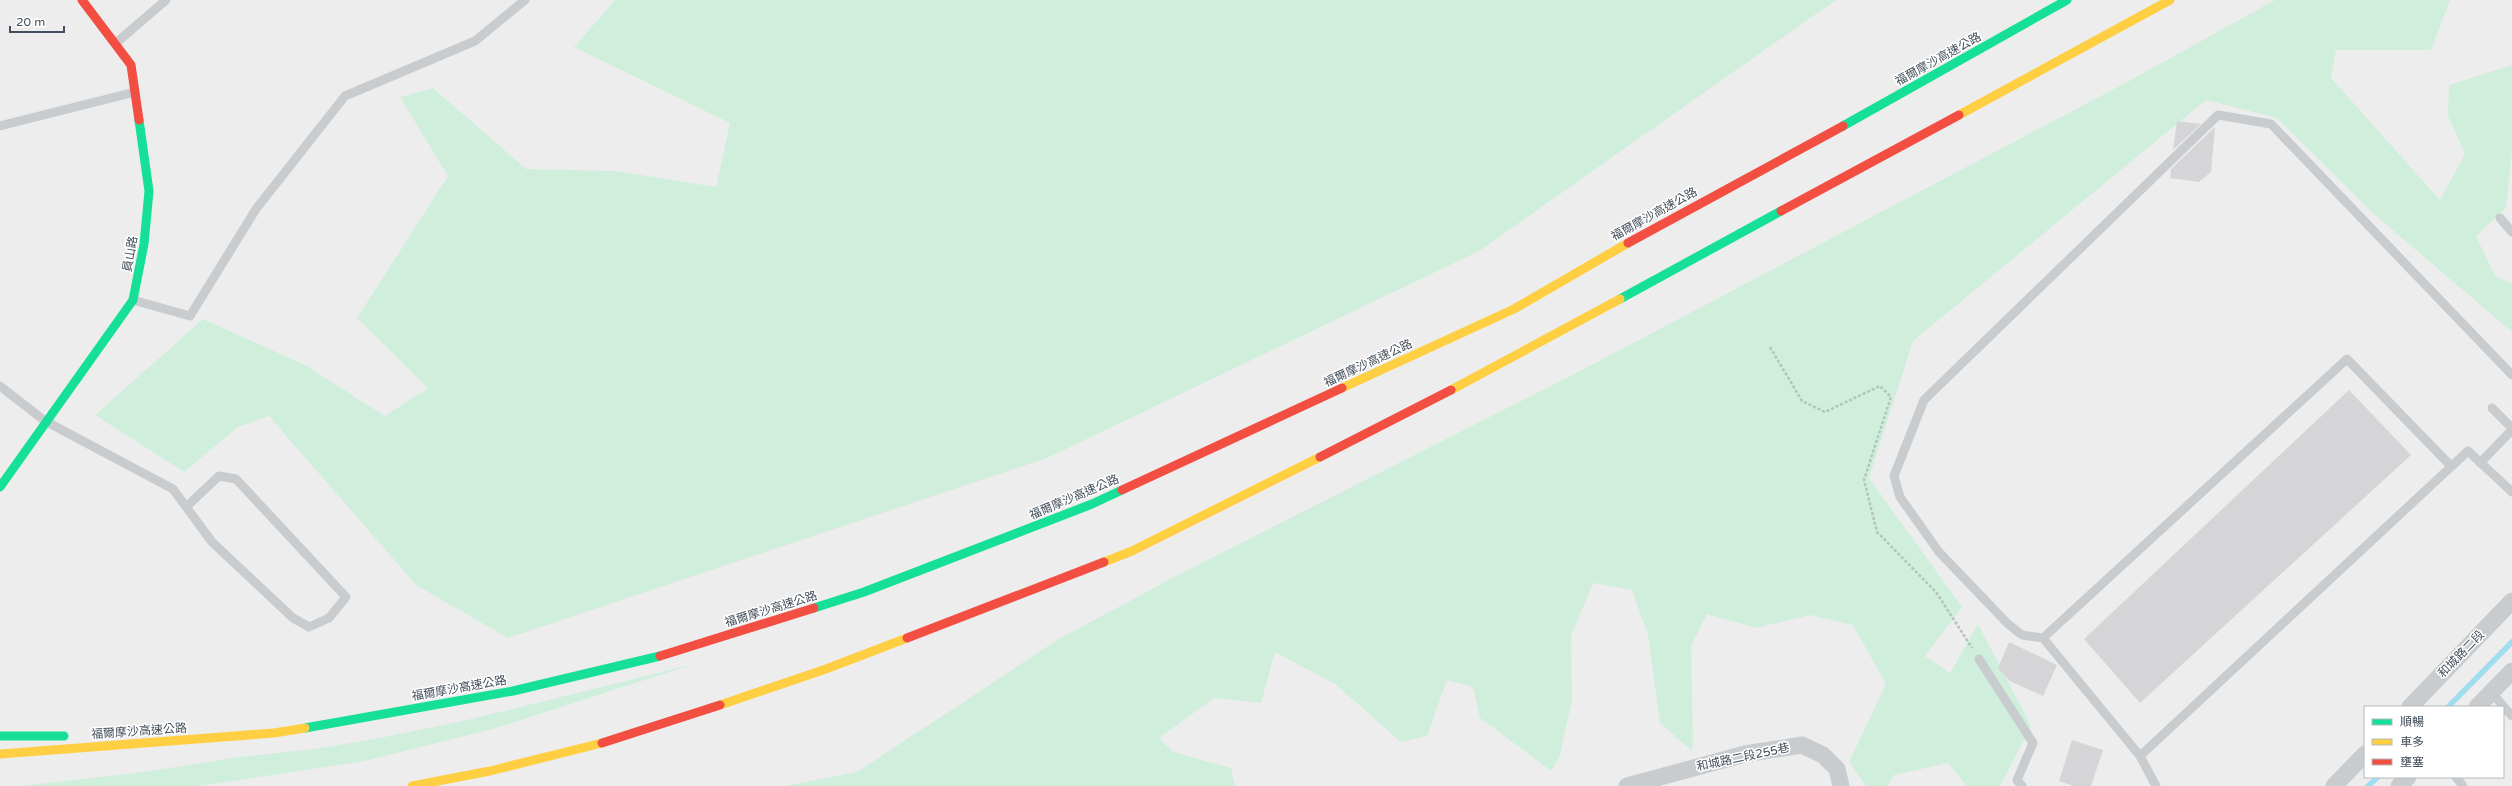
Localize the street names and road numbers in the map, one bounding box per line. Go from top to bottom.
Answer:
street label: 福爾摩沙高速公路 [1893,30,1983,88]
street label: 福爾摩沙高速公路 [1609,185,1699,243]
street label: 員山路 [120,235,140,273]
street label: 福爾摩沙高速公路 [1322,336,1414,390]
street label: 福爾摩沙高速公路 [1027,472,1121,522]
street label: 福爾摩沙高速公路 [723,588,819,630]
street label: 和城路二段 [2435,628,2487,680]
street label: 福爾摩沙高速公路 [411,673,507,703]
street label: 福爾摩沙高速公路 [91,721,187,741]
street label: 和城路二段255巷 [1695,740,1791,774]

